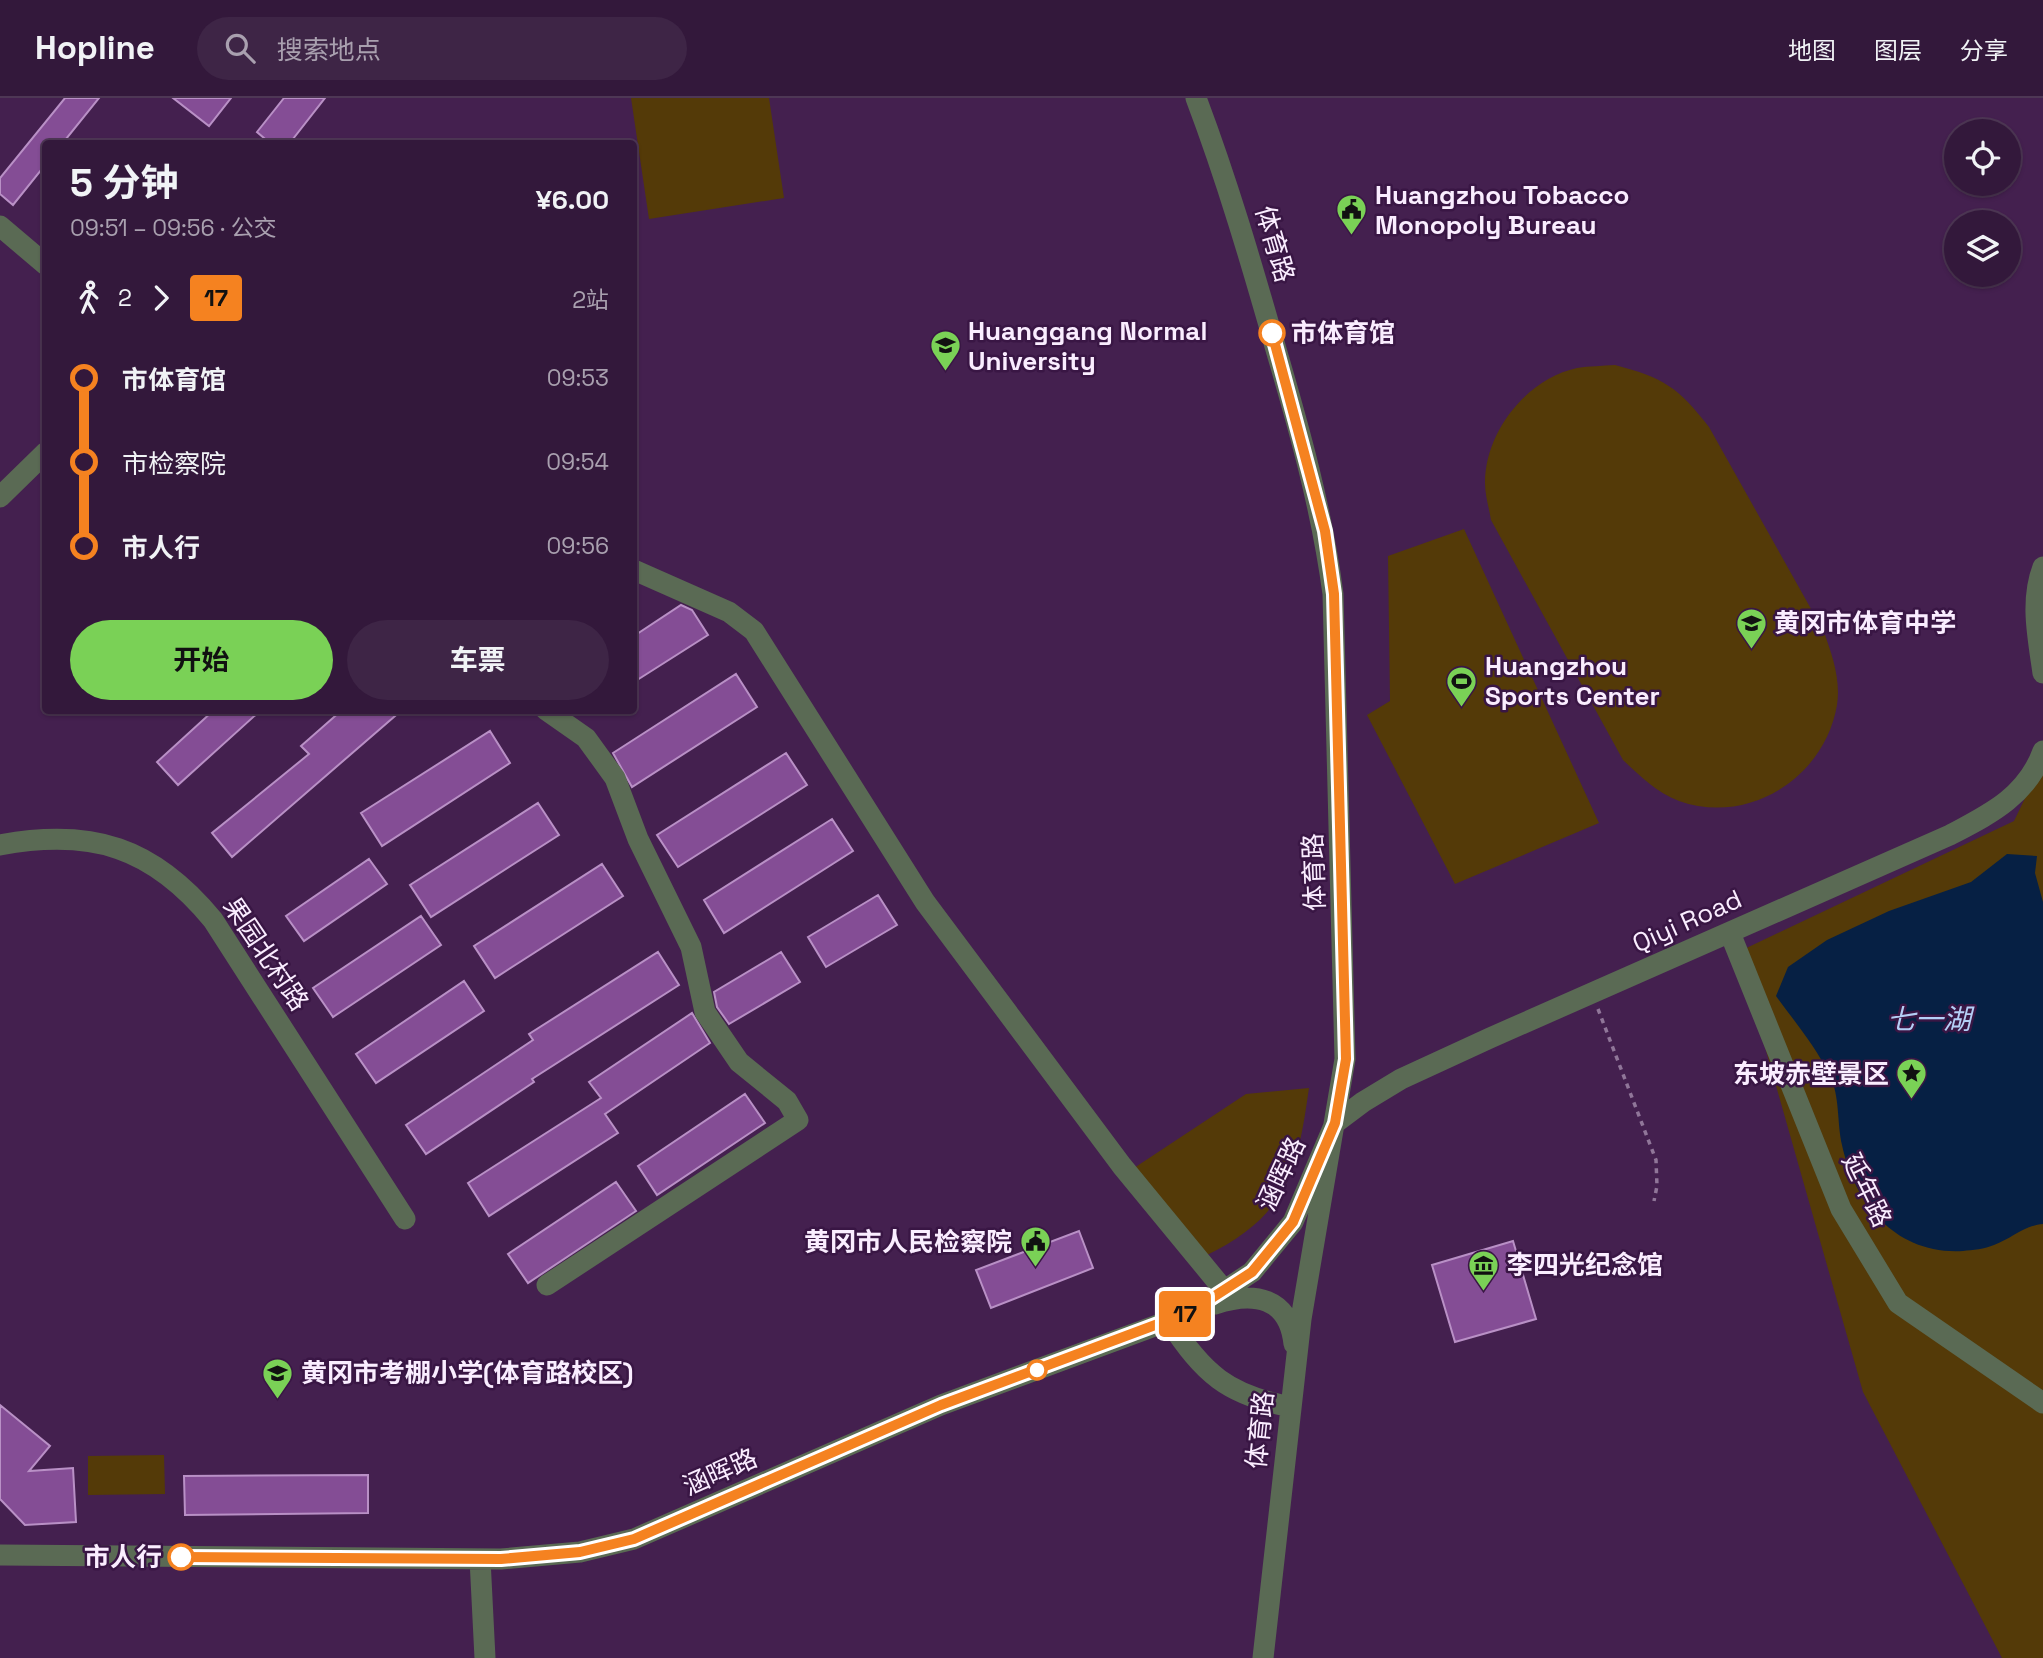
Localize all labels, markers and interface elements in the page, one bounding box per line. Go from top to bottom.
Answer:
search box [197,17,687,80]
text: Hopline [35,27,155,69]
icon: search [221,29,259,67]
text: 搜索地点 [277,33,381,67]
text: 地图 [1788,35,1836,66]
text: 图层 [1874,35,1922,66]
text: 分享 [1960,35,2008,66]
map controls [1944,119,2021,287]
button: locate [1944,119,2021,196]
text: 5 分钟 [70,159,178,207]
place label: Huangzhou Tobacco Monopoly Bureau [1375,178,1629,242]
text: ¥6.00 [536,183,609,217]
public building icon: Huangzhou Tobacco Monopoly Bureau [1335,193,1369,237]
street label: 体育路 [1248,202,1302,286]
button: layers [1944,210,2021,287]
text: 09:51 – 09:56 · 公交 [70,213,277,243]
icon: walk [70,279,108,317]
icon: forward [142,279,180,317]
text: 17 [204,282,228,313]
text: 2 [118,283,132,313]
text: 2站 [572,285,609,315]
place label: Huanggang Normal University [968,314,1207,378]
place label: 市体育馆 [1291,316,1395,350]
marker: 市体育馆 [1259,320,1285,346]
school or university icon: Huanggang Normal University [928,329,962,373]
text: 市体育馆 [122,363,226,397]
text: 09:53 [547,363,609,393]
text: 市检察院 [122,447,226,481]
text: 09:54 [546,447,609,477]
text: 市人行 [122,531,200,565]
text: 09:56 [547,531,609,561]
school or university icon: 黄冈市体育中学 [1734,606,1768,650]
place label: 黄冈市体育中学 [1774,606,1956,640]
button: 开始 [70,620,333,700]
button: 车票 [347,620,609,700]
place label: Huangzhou Sports Center [1485,649,1660,713]
sports icon: Huangzhou Sports Center [1445,664,1479,708]
street label: 体育路 [1296,832,1332,912]
street label: Qiyi Road [1627,882,1747,960]
street label: 果园北村路 [216,891,316,1017]
water label: 七一湖 [1887,1001,1975,1037]
place label: 东坡赤壁景区 [1733,1057,1889,1091]
place icon: 东坡赤壁景区 [1895,1057,1929,1101]
street label: 涵晖路 [1249,1131,1313,1217]
street label: 延年路 [1835,1147,1899,1233]
place label: 黄冈市人民检察院 [804,1225,1012,1259]
public building icon: 黄冈市人民检察院 [1018,1225,1052,1269]
museum icon: 李四光纪念馆 [1467,1248,1501,1292]
place label: 李四光纪念馆 [1507,1248,1663,1282]
line badge: 17 [1154,1291,1216,1337]
text: 17 [1173,1298,1197,1329]
school or university icon: 黄冈市考棚小学(体育路校区) [261,1356,295,1400]
place label: 黄冈市考棚小学(体育路校区) [301,1356,634,1390]
unlabelled marker [1027,1360,1047,1380]
street label: 体育路 [1239,1389,1281,1471]
street label: 涵晖路 [677,1441,763,1503]
place label: 市人行 [84,1540,162,1574]
marker: 市人行 [168,1544,194,1570]

